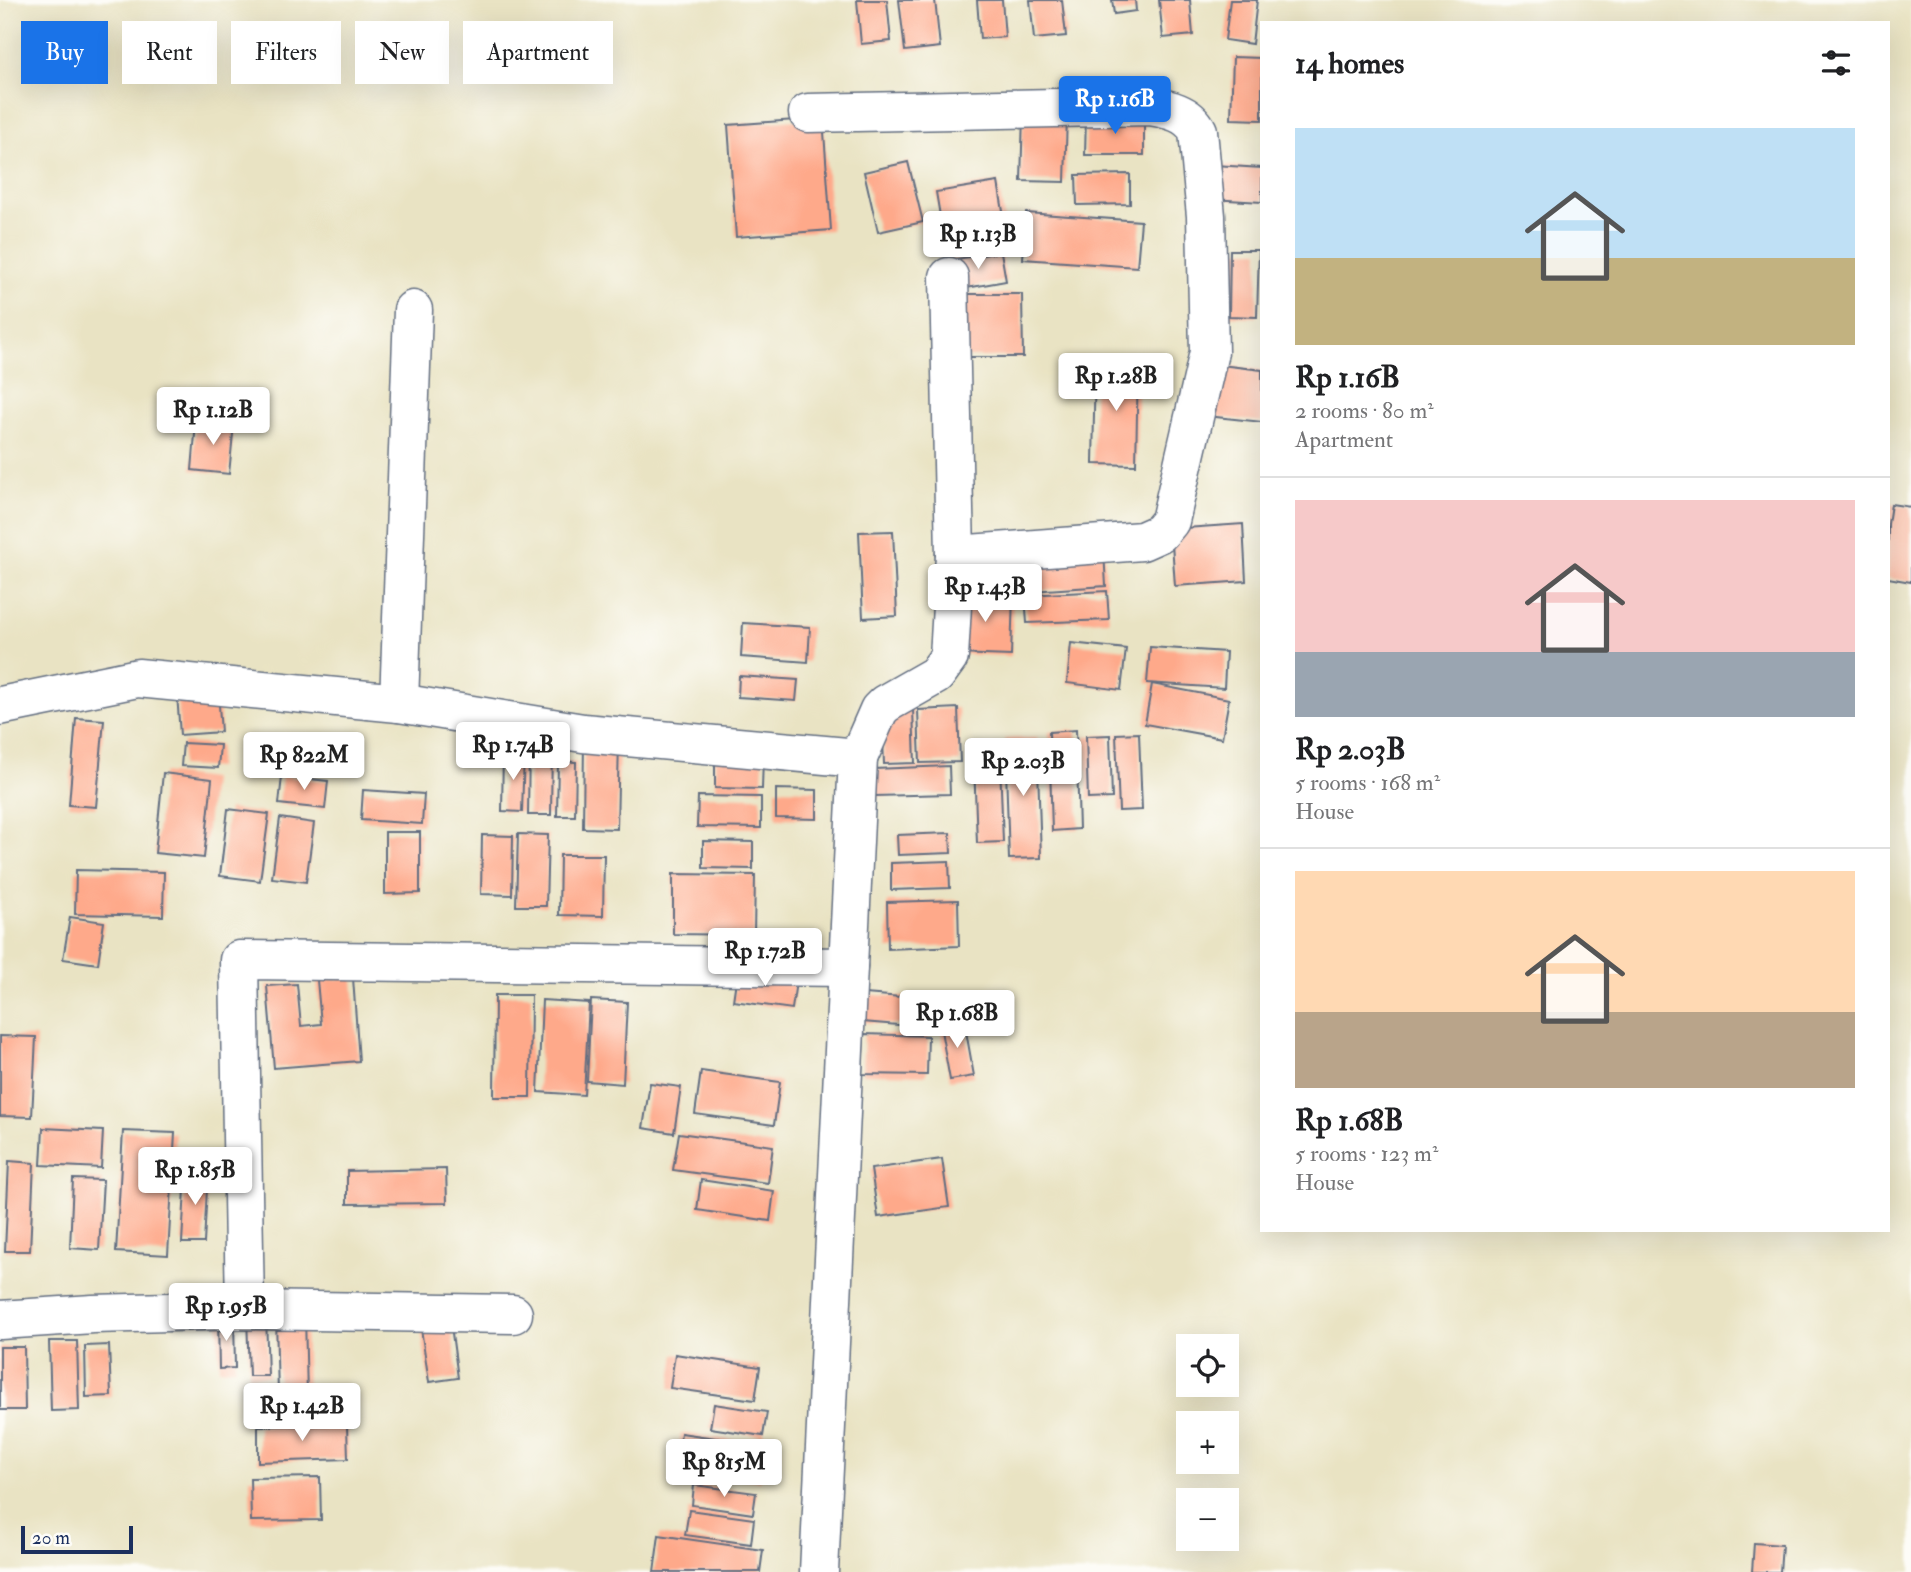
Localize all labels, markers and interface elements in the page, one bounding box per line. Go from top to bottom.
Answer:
chip: Buy [21,21,108,84]
chip: Rent [122,21,217,84]
chip: Filters [231,21,341,84]
chip: New [355,21,449,84]
chip: Apartment [463,21,613,84]
icon: filters [1817,44,1855,82]
text: 14 homes [1295,45,1404,82]
pin: Rp 1.16B [1043,76,1187,136]
text: Rp 1.16B [1075,84,1155,113]
icon: home [1512,173,1638,299]
pin: Rp 1.13B [906,212,1050,271]
text: Rp 1.13B [939,219,1017,248]
pin: Rp 1.28B [1044,354,1188,413]
text: Rp 1.16B [1295,359,1400,396]
text: Rp 1.28B [1074,361,1158,390]
pin: Rp 1.12B [141,388,285,447]
text: Rp 1.12B [173,395,253,424]
text: 2 rooms · 80 m² [1295,396,1434,425]
text: Apartment [1295,425,1393,454]
icon: home [1512,545,1638,671]
pin: Rp 1.43B [913,564,1057,624]
text: Rp 1.43B [944,572,1026,601]
pin: Rp 1.74B [441,722,585,782]
text: Rp 1.74B [472,730,554,759]
text: Rp 2.03B [1295,731,1406,768]
pin: Rp 822M [239,732,369,792]
pin: Rp 2.03B [951,738,1095,798]
text: Rp 822M [259,740,349,769]
text: Rp 2.03B [981,746,1065,775]
text: 5 rooms · 168 m² [1295,768,1440,797]
text: House [1295,797,1354,826]
icon: home [1512,916,1638,1042]
pin: Rp 1.72B [693,928,837,988]
text: Rp 1.72B [724,936,806,965]
pin: Rp 1.68B [885,990,1029,1050]
text: Rp 1.68B [915,998,999,1027]
text: Rp 1.68B [1295,1102,1403,1139]
text: 5 rooms · 123 m² [1295,1139,1438,1168]
pin: Rp 1.85B [123,1148,267,1207]
text: Rp 1.85B [154,1155,236,1184]
text: House [1295,1168,1354,1197]
pin: Rp 1.95B [154,1284,298,1343]
text: Rp 1.95B [185,1291,267,1320]
map controls [1176,1334,1239,1551]
button: locate [1176,1334,1239,1397]
pin: Rp 1.42B [230,1384,374,1443]
text: Rp 1.42B [259,1391,345,1420]
button: + [1176,1411,1239,1474]
pin: Rp 815M [659,1440,789,1499]
text: Rp 815M [682,1447,766,1476]
button: − [1176,1488,1239,1551]
scale bar [21,1523,133,1555]
text: 20 m [32,1526,70,1550]

